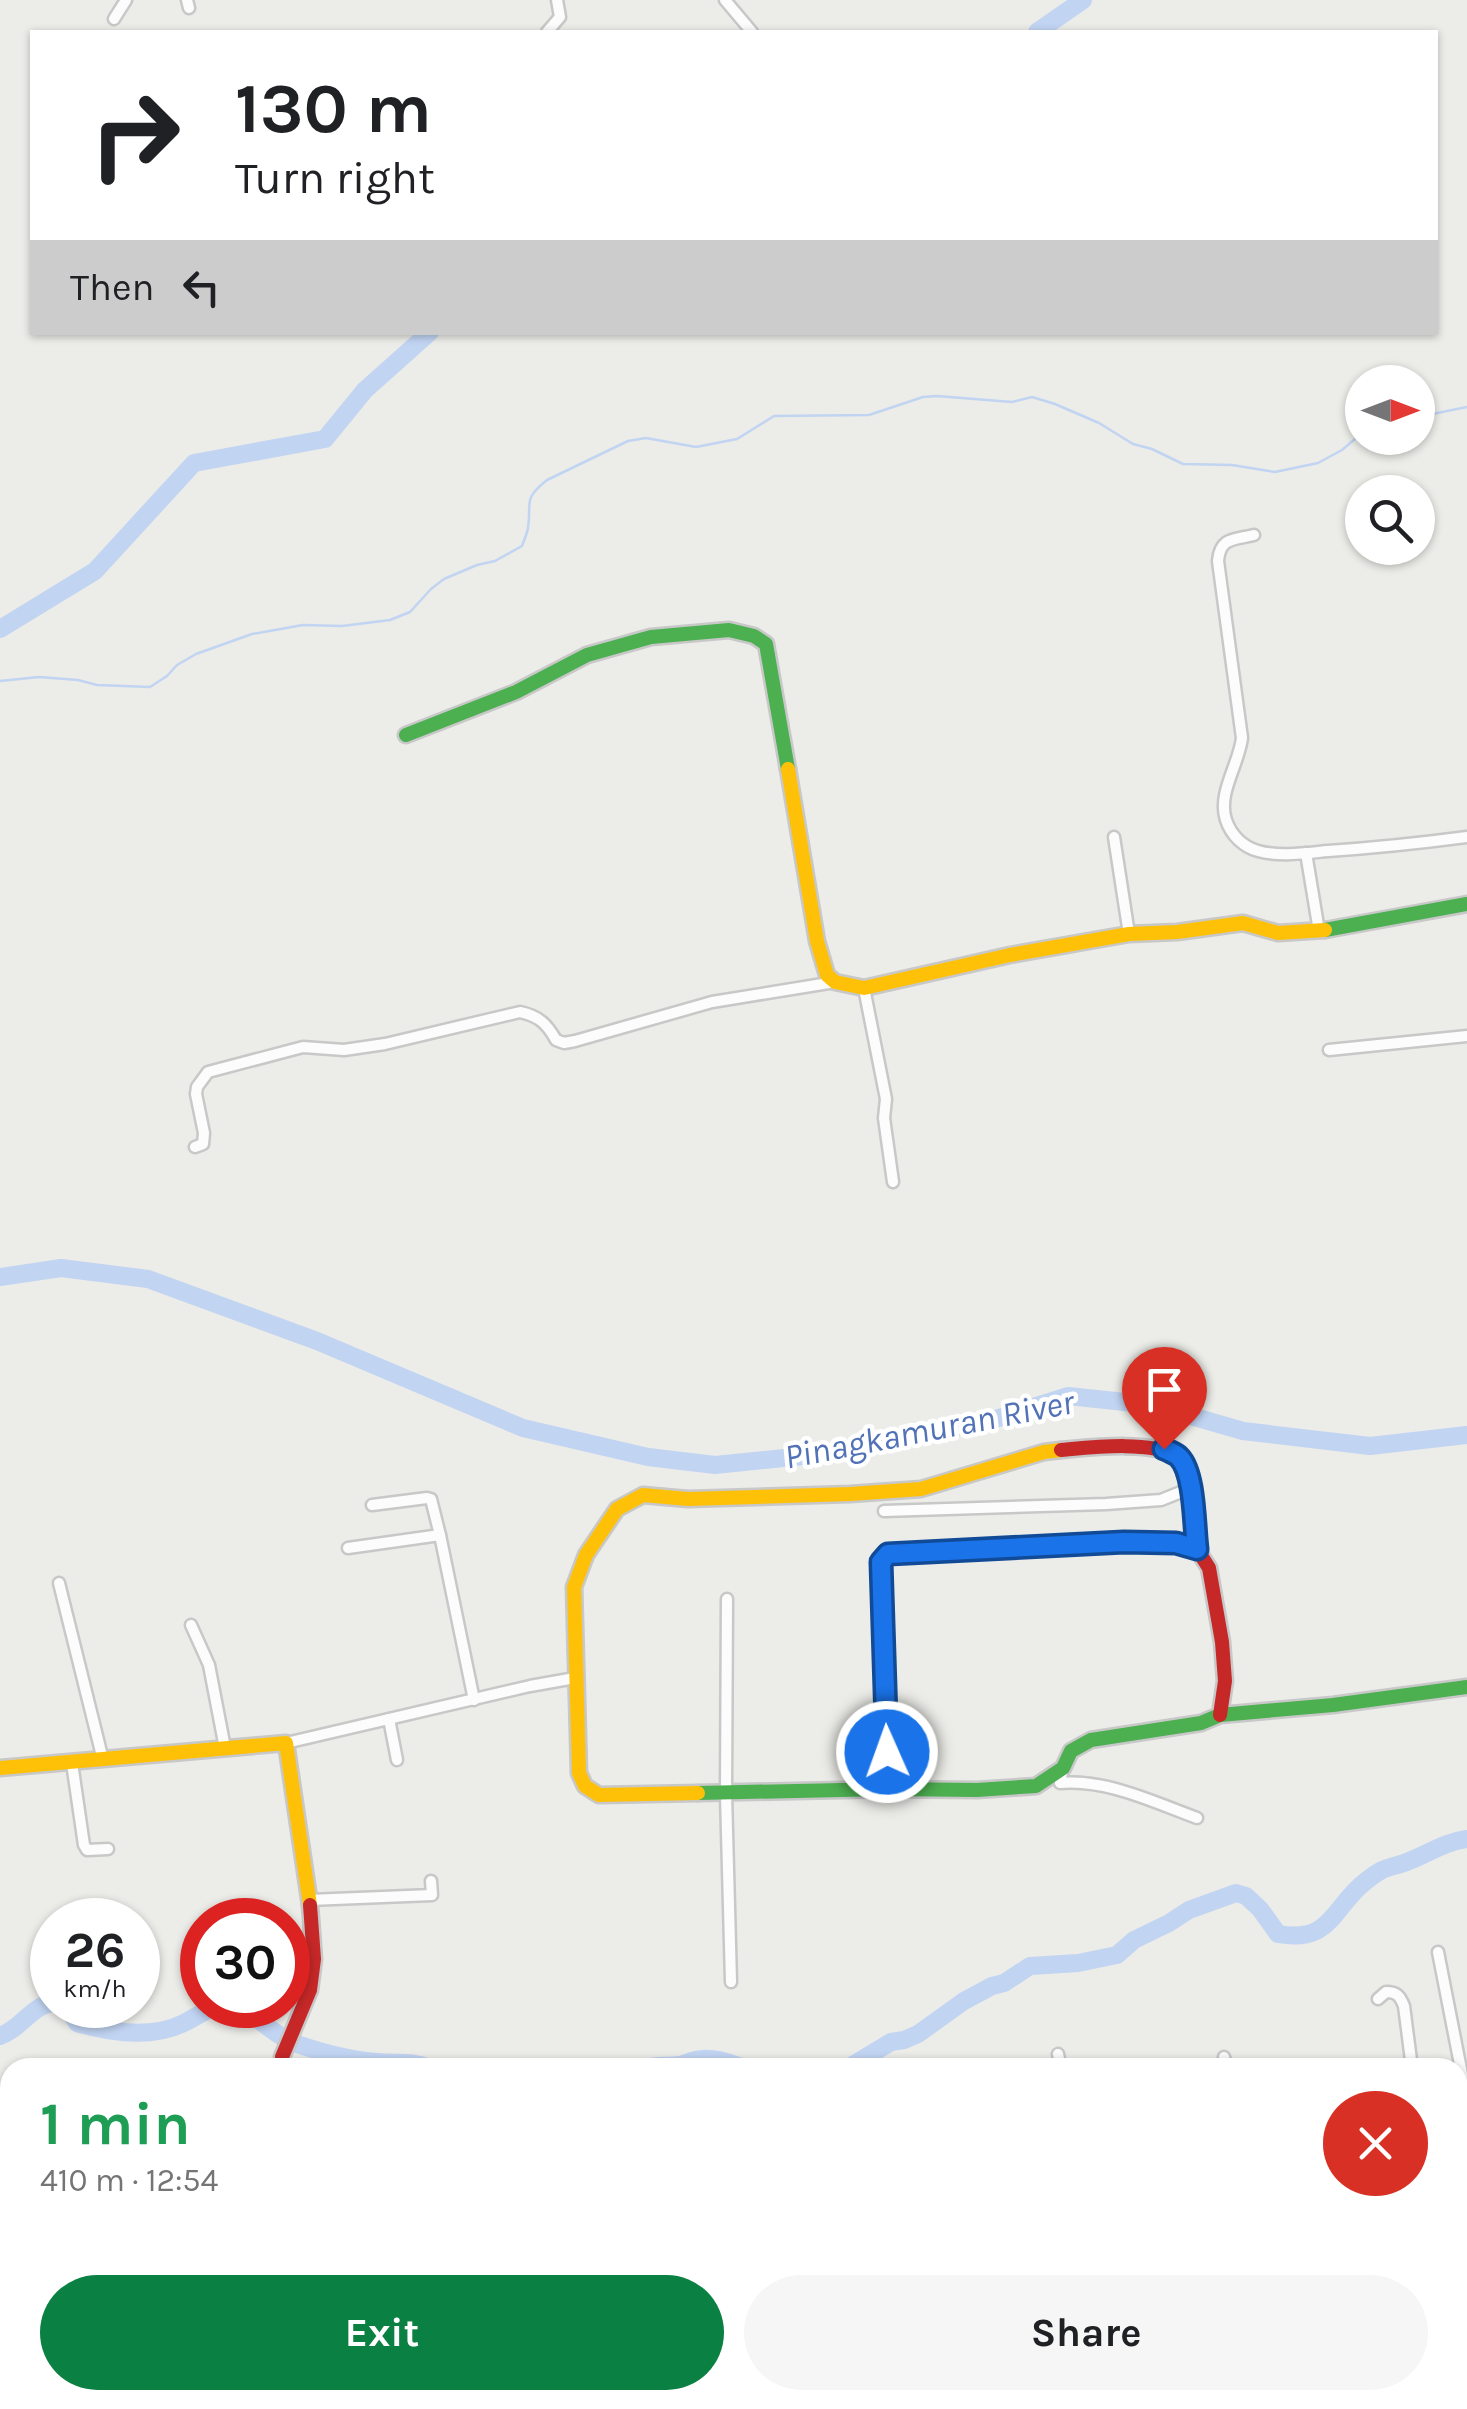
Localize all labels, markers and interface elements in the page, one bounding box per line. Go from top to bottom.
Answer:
text: 130 m [235,68,432,150]
icon: right [70,70,200,200]
text: Turn right [235,152,435,204]
icon: left [174,260,229,315]
text: Then [70,265,154,310]
north arrow [1345,365,1435,455]
map controls [1345,365,1435,565]
button: search [1345,475,1435,565]
pin [1122,1347,1207,1450]
icon: arrive [1137,1362,1192,1417]
water label: Pinagkamuran River [781,1381,1078,1478]
position arrow [835,1700,939,1804]
speed limit sign: 30 [180,1898,310,2028]
text: 26 [65,1921,125,1980]
text: km/h [63,1974,127,2003]
text: 1 min [40,2089,191,2159]
button: close [1323,2091,1428,2196]
text: 410 m · 12:54 [40,2162,218,2199]
button: Exit [40,2275,724,2390]
button: Share [744,2275,1428,2390]

